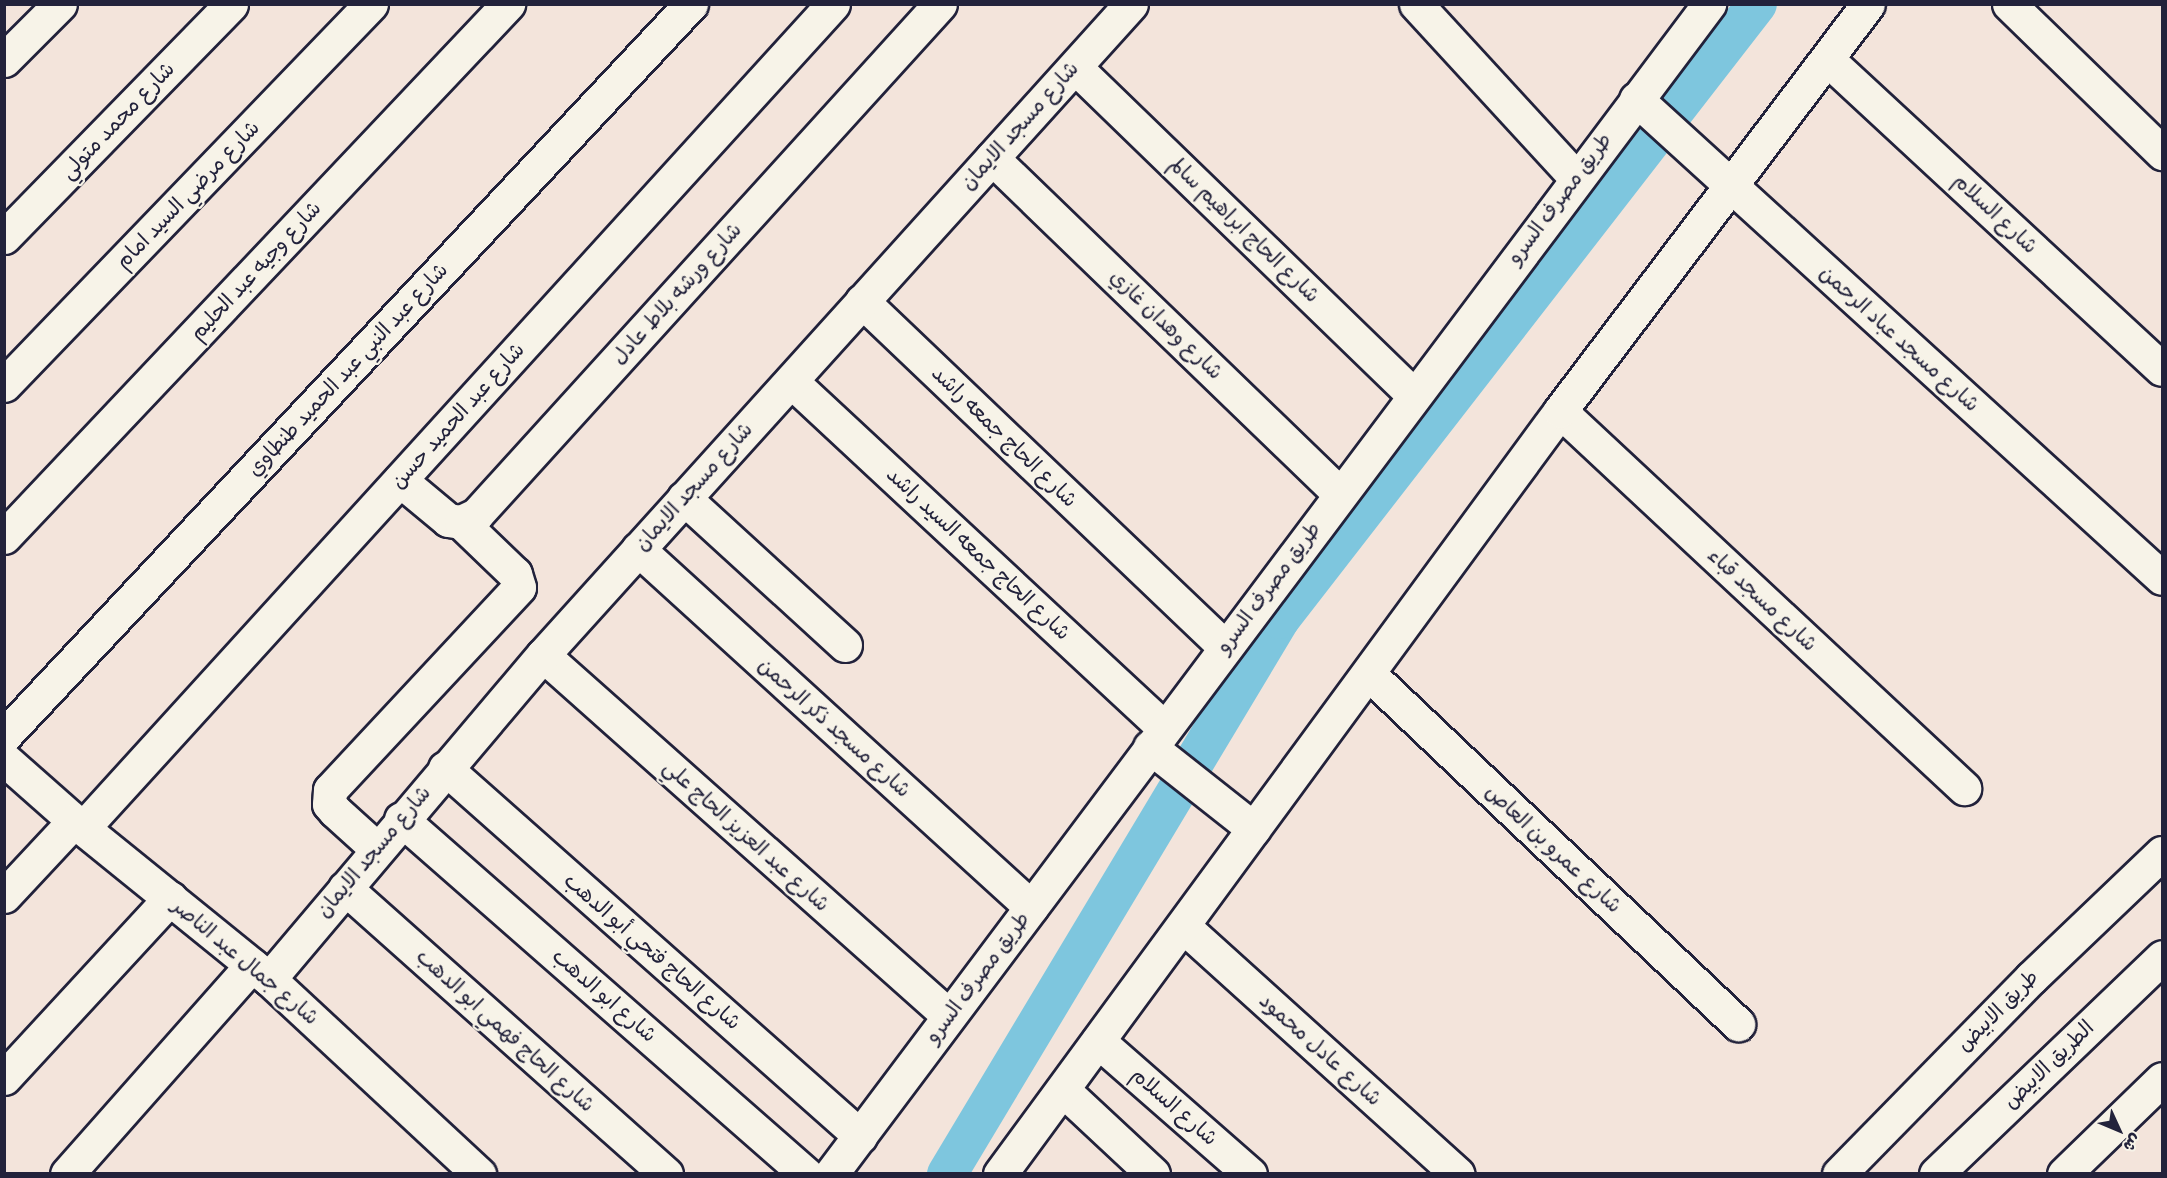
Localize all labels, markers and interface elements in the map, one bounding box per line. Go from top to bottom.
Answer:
street label: شارع مسجد الايمان [956,56,1084,196]
street label: شارع محمد متولي [56,57,180,185]
street label: شارع مرضي السيد امام [111,116,265,274]
street label: طريق مصرف السرو [1502,128,1618,270]
street label: شارع الحاج ابراهيم سالم [1163,152,1325,308]
street label: شارع السلام [1948,169,2042,259]
street label: شارع وجيه عبد الحليم [185,196,327,346]
street label: شارع ورشه بلاط عادل [607,218,747,370]
street label: شارع عبد النبي عبد الحميد طنطاوي [242,258,454,482]
street label: شارع مسجد عباد الرحمن [1814,261,1984,417]
street label: شارع وهدان غازي [1104,265,1228,385]
street label: شارع عبد الحميد حسن [386,338,530,494]
street label: شارع الحاج جمعه راشد [926,361,1082,513]
street label: شارع مسجد الايمان [630,417,758,557]
street label: شارع الحاج جمعه السيد راشد [881,462,1075,646]
street label: طريق مصرف السرو [1211,517,1327,659]
street label: شارع مسجد قباء [1702,543,1822,657]
street label: شارع مسجد ذكر الرحمن [752,653,916,803]
street label: شارع عبد العزيز الحاج علي [658,755,834,917]
street label: شارع عمرو بن العاص [1480,779,1626,919]
street label: شارع مسجد الايمان [311,781,437,923]
street label: شارع الحاج فتحي أبو الدهب [558,868,746,1036]
street label: شارع جمال عبد الناصر [167,893,323,1031]
street label: طريق مصرف السرو [920,907,1036,1049]
street label: شارع الحاج فهمي ابو الدهب [411,944,599,1118]
street label: شارع ابو الدهب [547,944,661,1048]
street label: طريق الابيض [1952,965,2044,1057]
street label: شارع عادل محمود [1254,988,1386,1112]
street label: الطريق الابيض [1998,1016,2100,1114]
street label: شارع السلام [1126,1063,1222,1151]
north arrow [2089,1100,2149,1160]
text: ش [2119,1129,2145,1156]

